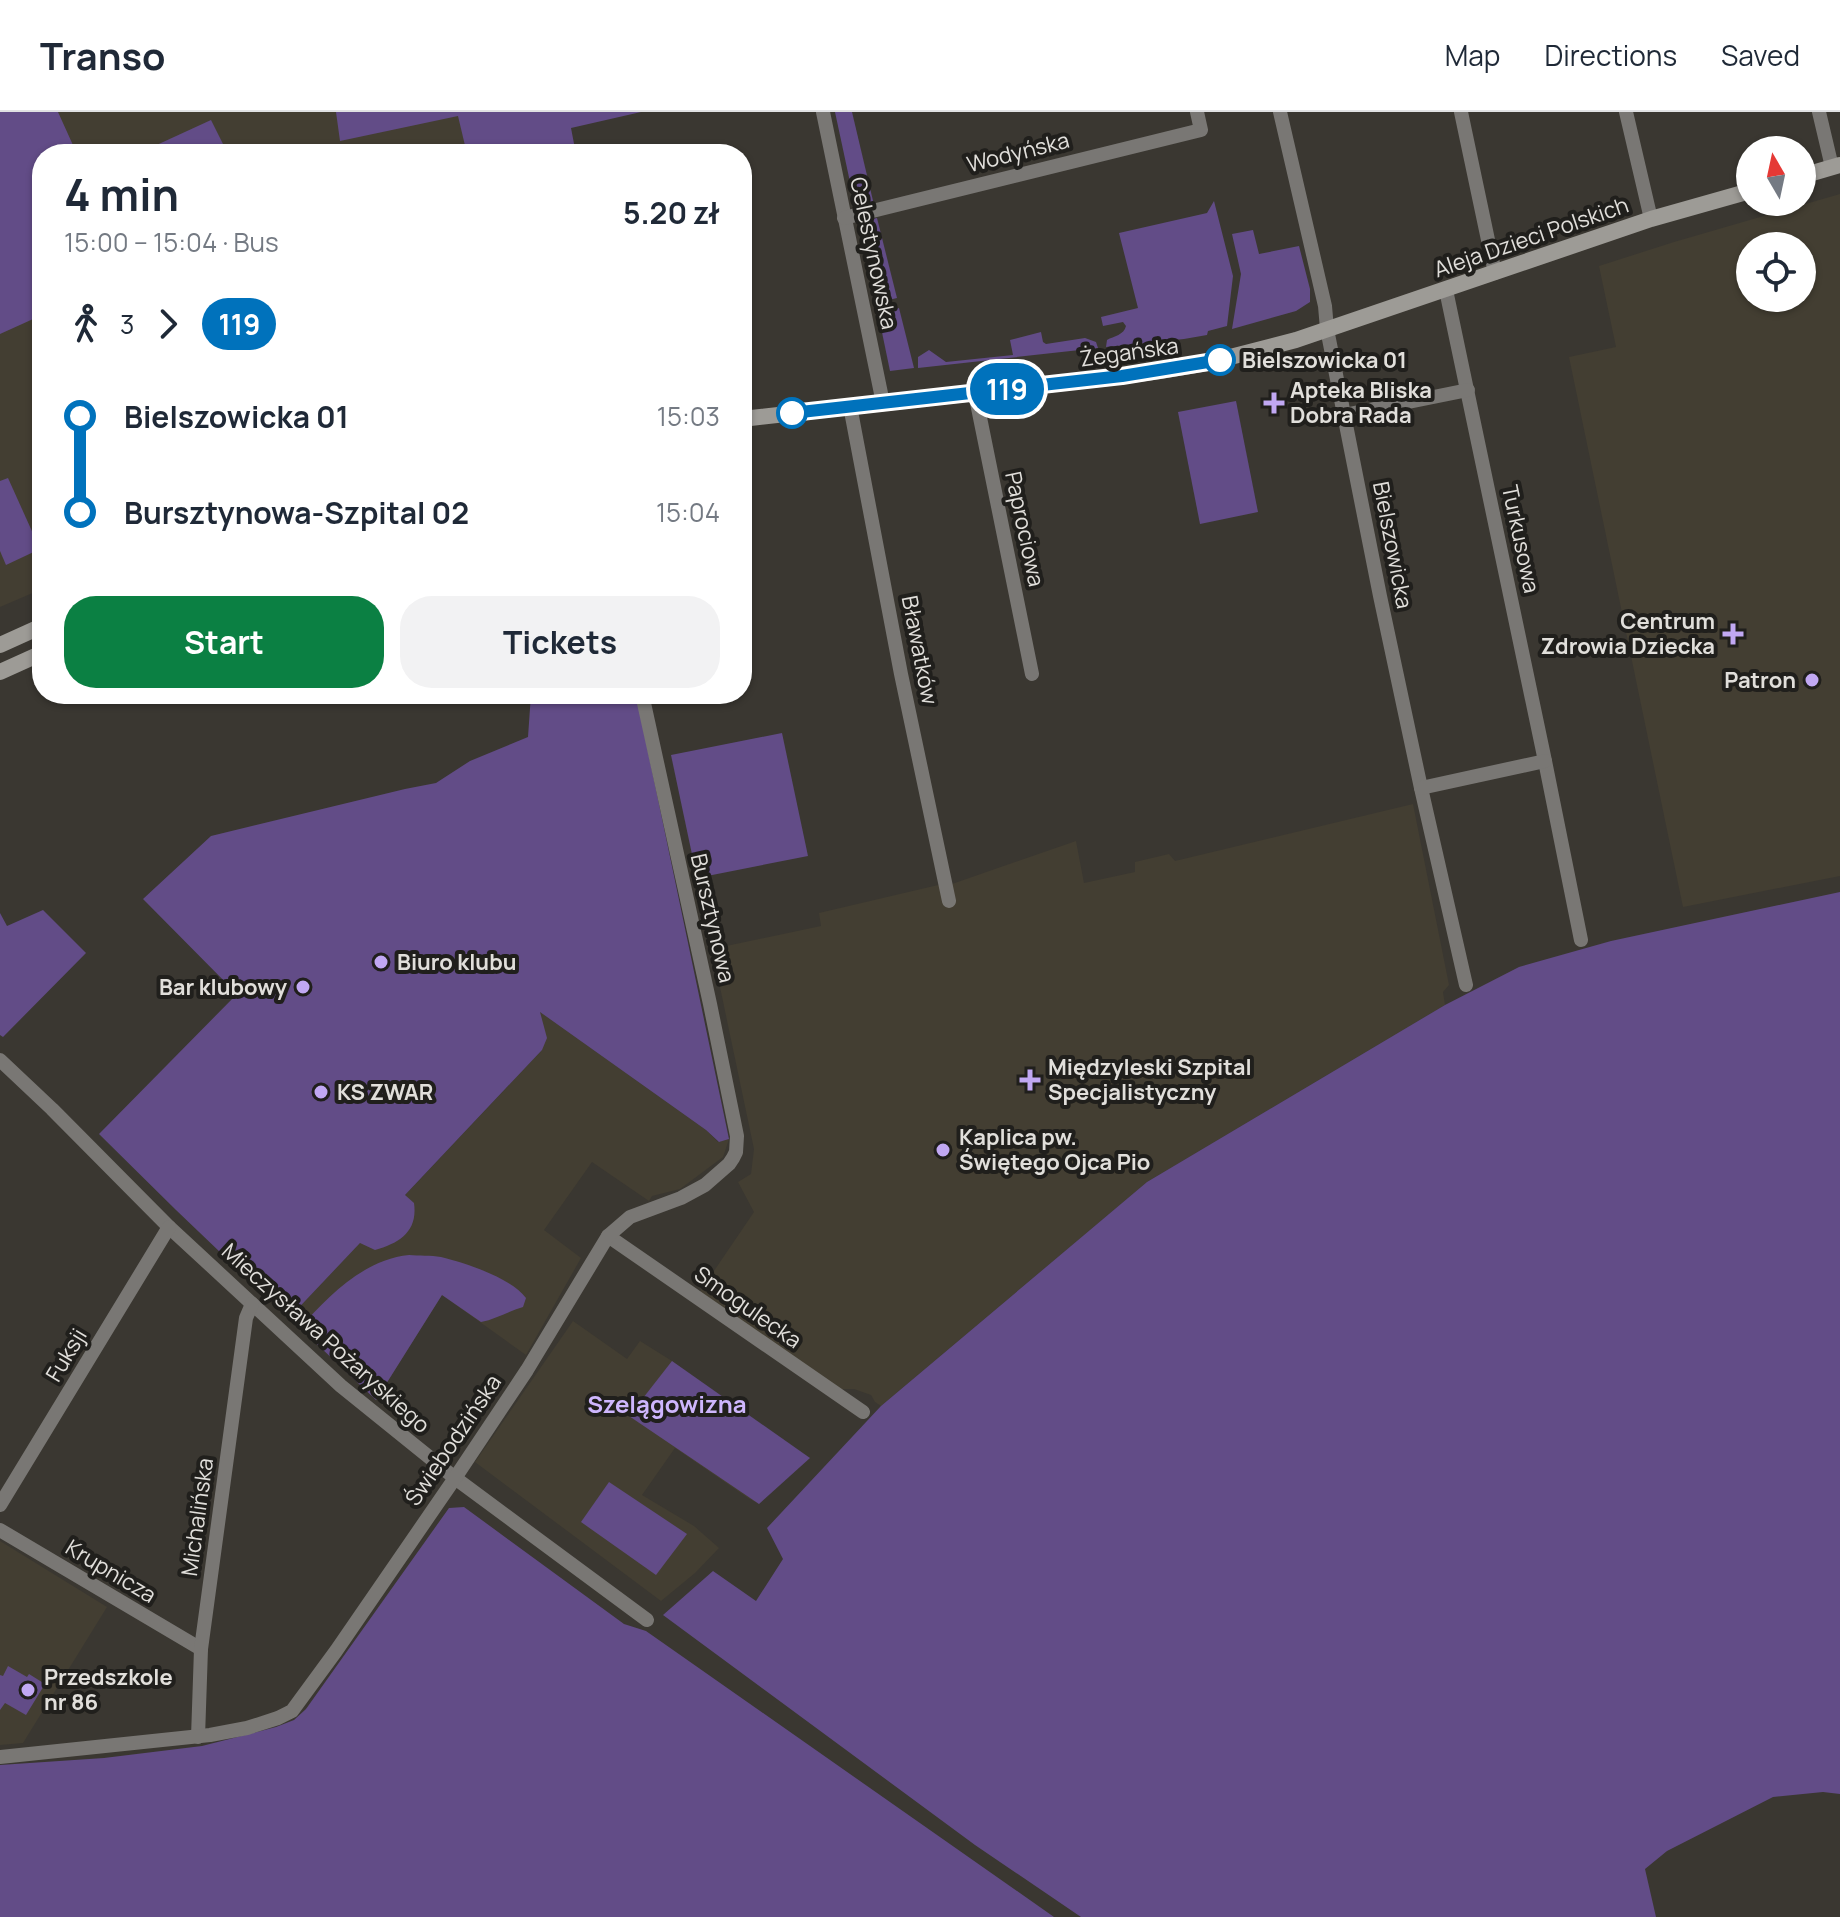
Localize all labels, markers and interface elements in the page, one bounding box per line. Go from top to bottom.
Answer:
text: Transo [40,29,166,81]
text: Map [1445,36,1500,74]
text: Directions [1544,36,1677,74]
text: Saved [1721,36,1800,74]
street label: Wodyńska [964,125,1072,179]
north arrow [1736,136,1816,216]
map controls [1736,136,1816,312]
text: 4 min [64,164,179,224]
street label: Celestynowska [843,174,905,332]
street label: Aleja Dzieci Polskich [1430,190,1632,284]
text: 5.20 zł [623,192,720,233]
text: 15:00 – 15:04 · Bus [64,224,279,260]
button: locate [1736,232,1816,312]
icon: walk [64,302,108,346]
icon: forward [146,302,190,346]
text: 119 [218,305,260,343]
text: 3 [120,306,134,342]
street label: Żegańska [1078,330,1180,374]
marker: Bielszowicka 01 [1205,345,1235,375]
place label: Bielszowicka 01 [1242,345,1407,375]
line badge: 119 [961,363,1053,415]
text: 119 [986,370,1028,408]
place label: Apteka Bliska Dobra Rada [1290,375,1432,430]
marker: Apteka Bliska Dobra Rada [1265,394,1283,412]
text: Bielszowicka 01 [124,396,349,437]
text: 15:03 [657,398,720,434]
unlabelled marker [777,398,807,428]
street label: Paprociowa [998,469,1052,589]
street label: Bielszowicka [1366,479,1420,611]
street label: Turkusowa [1495,482,1547,596]
text: Bursztynowa-Szpital 02 [124,492,469,533]
text: 15:04 [656,494,720,530]
street label: Bławatków [895,593,945,707]
button: Start [64,596,384,688]
button: Tickets [400,596,720,688]
place label: Centrum Zdrowia Dziecka [1540,606,1715,661]
marker: Centrum Zdrowia Dziecka [1722,623,1744,645]
place label: Patron [1724,665,1796,695]
marker: Patron [1803,671,1821,689]
street label: Bursztynowa [684,851,742,985]
place label: Biuro klubu [397,947,516,977]
marker: Biuro klubu [372,953,390,971]
place label: Bar klubowy [159,972,288,1002]
marker: Bar klubowy [294,978,312,996]
place label: Międzyleski Szpital Specjalistyczny [1048,1052,1252,1107]
marker: Międzyleski Szpital Specjalistyczny [1019,1069,1041,1091]
place label: KS ZWAR [337,1077,433,1107]
marker: KS ZWAR [312,1083,330,1101]
place label: Kaplica pw. Świętego Ojca Pio [959,1122,1150,1177]
marker: Kaplica pw. Świętego Ojca Pio [934,1141,952,1159]
street label: Mieczysława Pożaryskiego [215,1236,437,1440]
street label: Smogulecka [688,1259,808,1355]
street label: Fuksji [38,1323,94,1387]
street label: Świebodzińska [398,1369,508,1511]
district label: Szelągowizna [587,1387,747,1420]
street label: Michalińska [174,1456,220,1578]
street label: Krupnicza [60,1532,162,1610]
place label: Przedszkole nr 86 [44,1662,173,1717]
marker: Przedszkole nr 86 [19,1681,37,1699]

